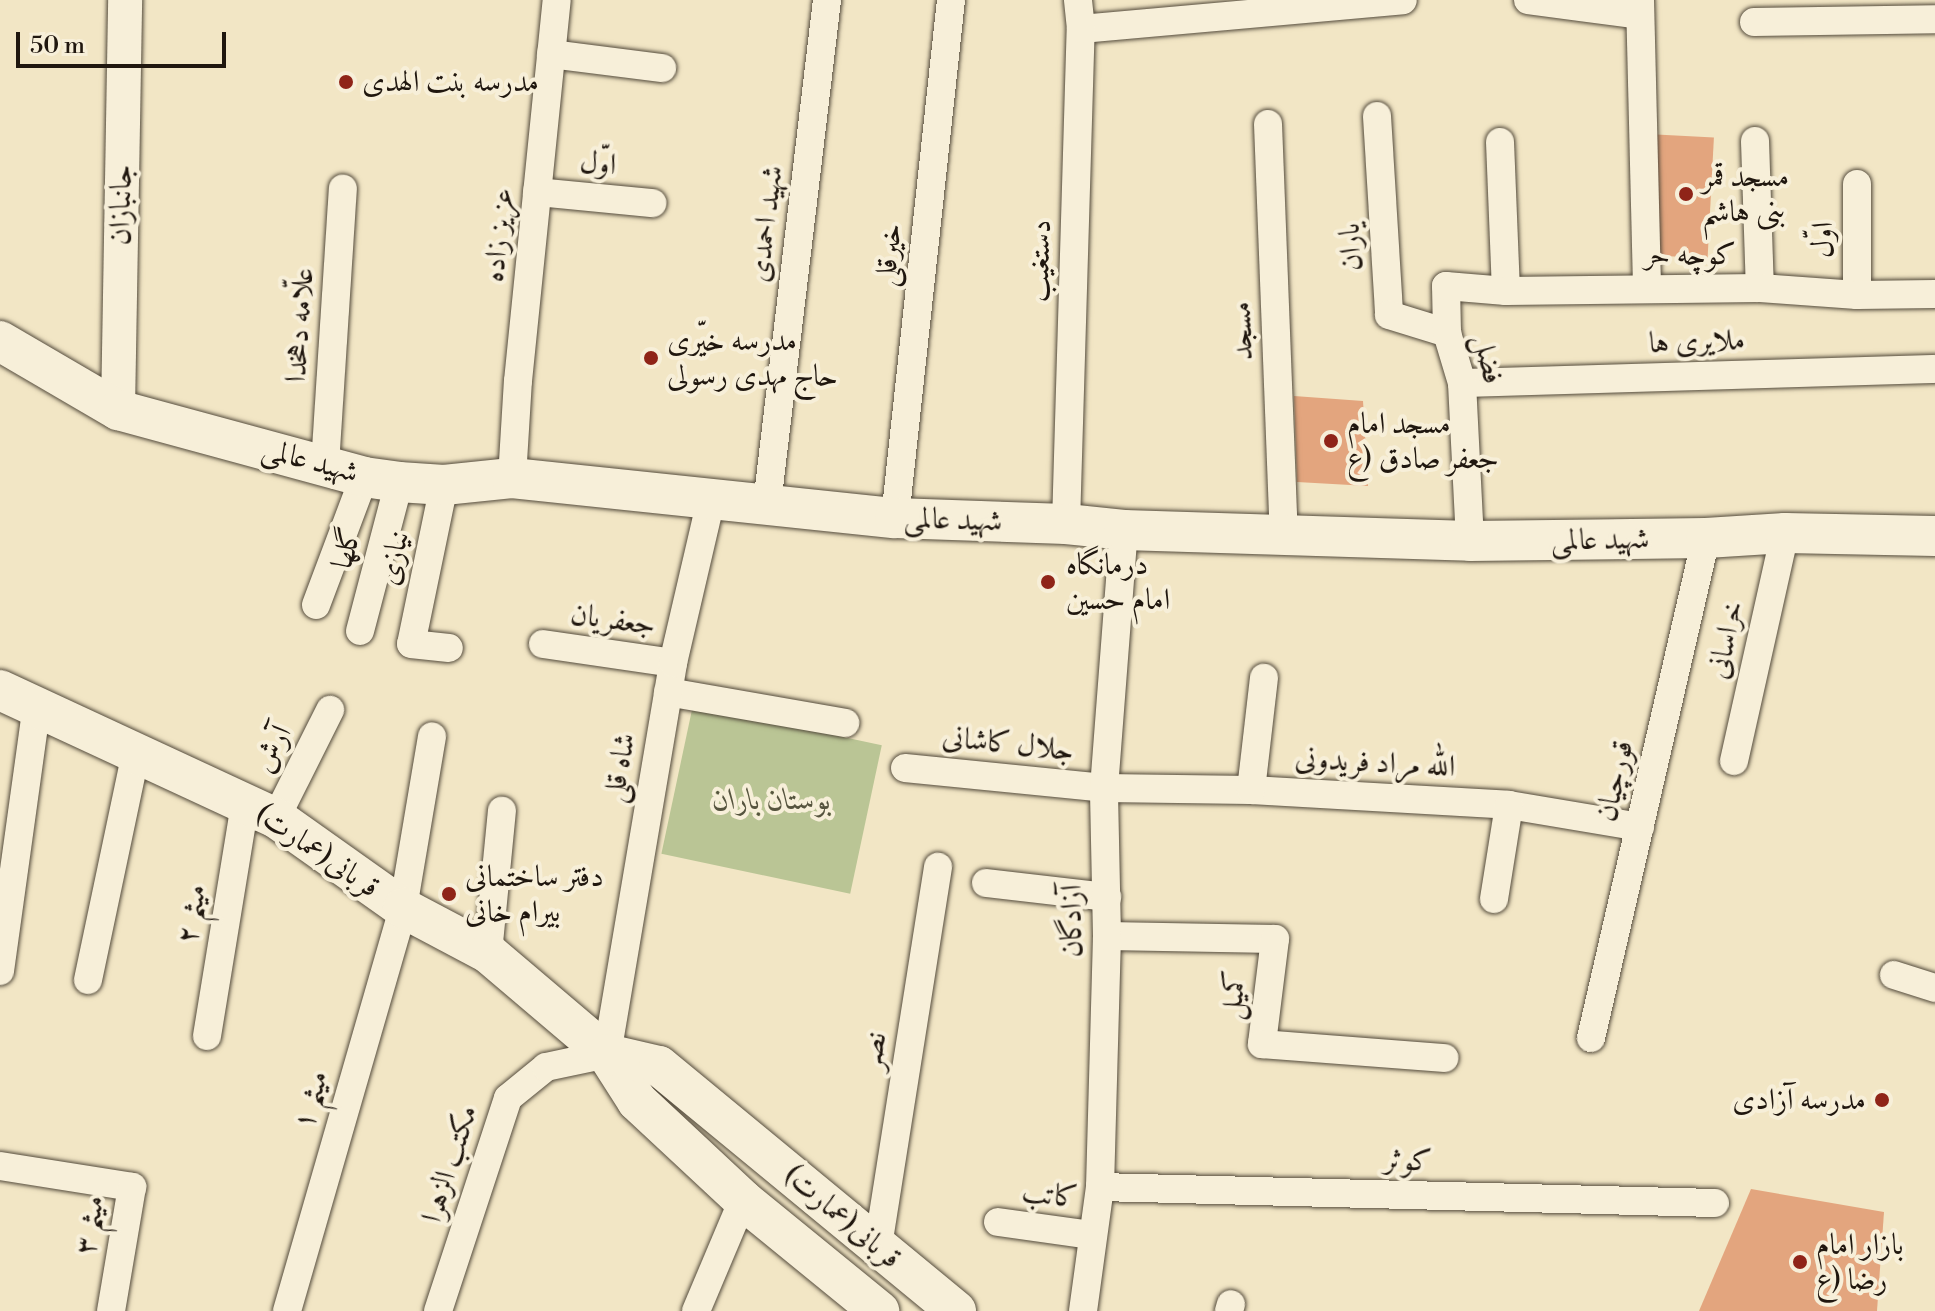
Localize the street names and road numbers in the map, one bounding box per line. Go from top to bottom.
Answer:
street label: اوّل [578,144,618,184]
street label: جانبازان [102,164,140,246]
street label: شهید احمدی [741,164,791,284]
street label: عزیز زاده [476,186,522,284]
street label: دستغیب [1021,219,1059,303]
street label: خیرقلی [868,222,910,288]
street label: یاران [1332,222,1370,272]
street label: اوّل [1805,222,1841,258]
street label: کوچه حر [1644,237,1736,273]
street label: علّامه دهخدا [278,266,322,384]
street label: مسجد [1223,301,1261,361]
street label: ملایری ها [1648,322,1746,362]
street label: فضل [1465,331,1511,387]
street label: شهید عالمی [258,431,362,491]
street label: شهید عالمی [903,500,1003,540]
street label: شهید عالمی [1550,521,1650,559]
street label: گلها [324,523,370,573]
street label: نیازی [371,527,417,589]
street label: جعفریان [568,596,658,644]
street label: خراسانی [1700,598,1752,682]
street label: آرش [246,719,300,779]
street label: جلال کاشانی [940,719,1076,769]
street label: شاه قلی [596,730,644,806]
street label: قورچیان [1588,737,1642,825]
street label: الله مراد فریدونی [1294,741,1456,785]
street label: (عمارت)قربانی [248,796,386,906]
street label: میثم ۲ [170,882,214,946]
street label: آزادگان [1054,884,1090,958]
street label: کمیل [1213,968,1255,1022]
street label: نصر [853,1030,895,1072]
street label: میثم ۱ [285,1066,337,1134]
street label: مکتب الزهرا [414,1101,486,1227]
street label: کوثر [1383,1142,1433,1180]
street label: (عمارت)قربانی [776,1157,908,1277]
street label: کاتب [1020,1173,1080,1217]
street label: میثم ۳ [68,1193,112,1257]

